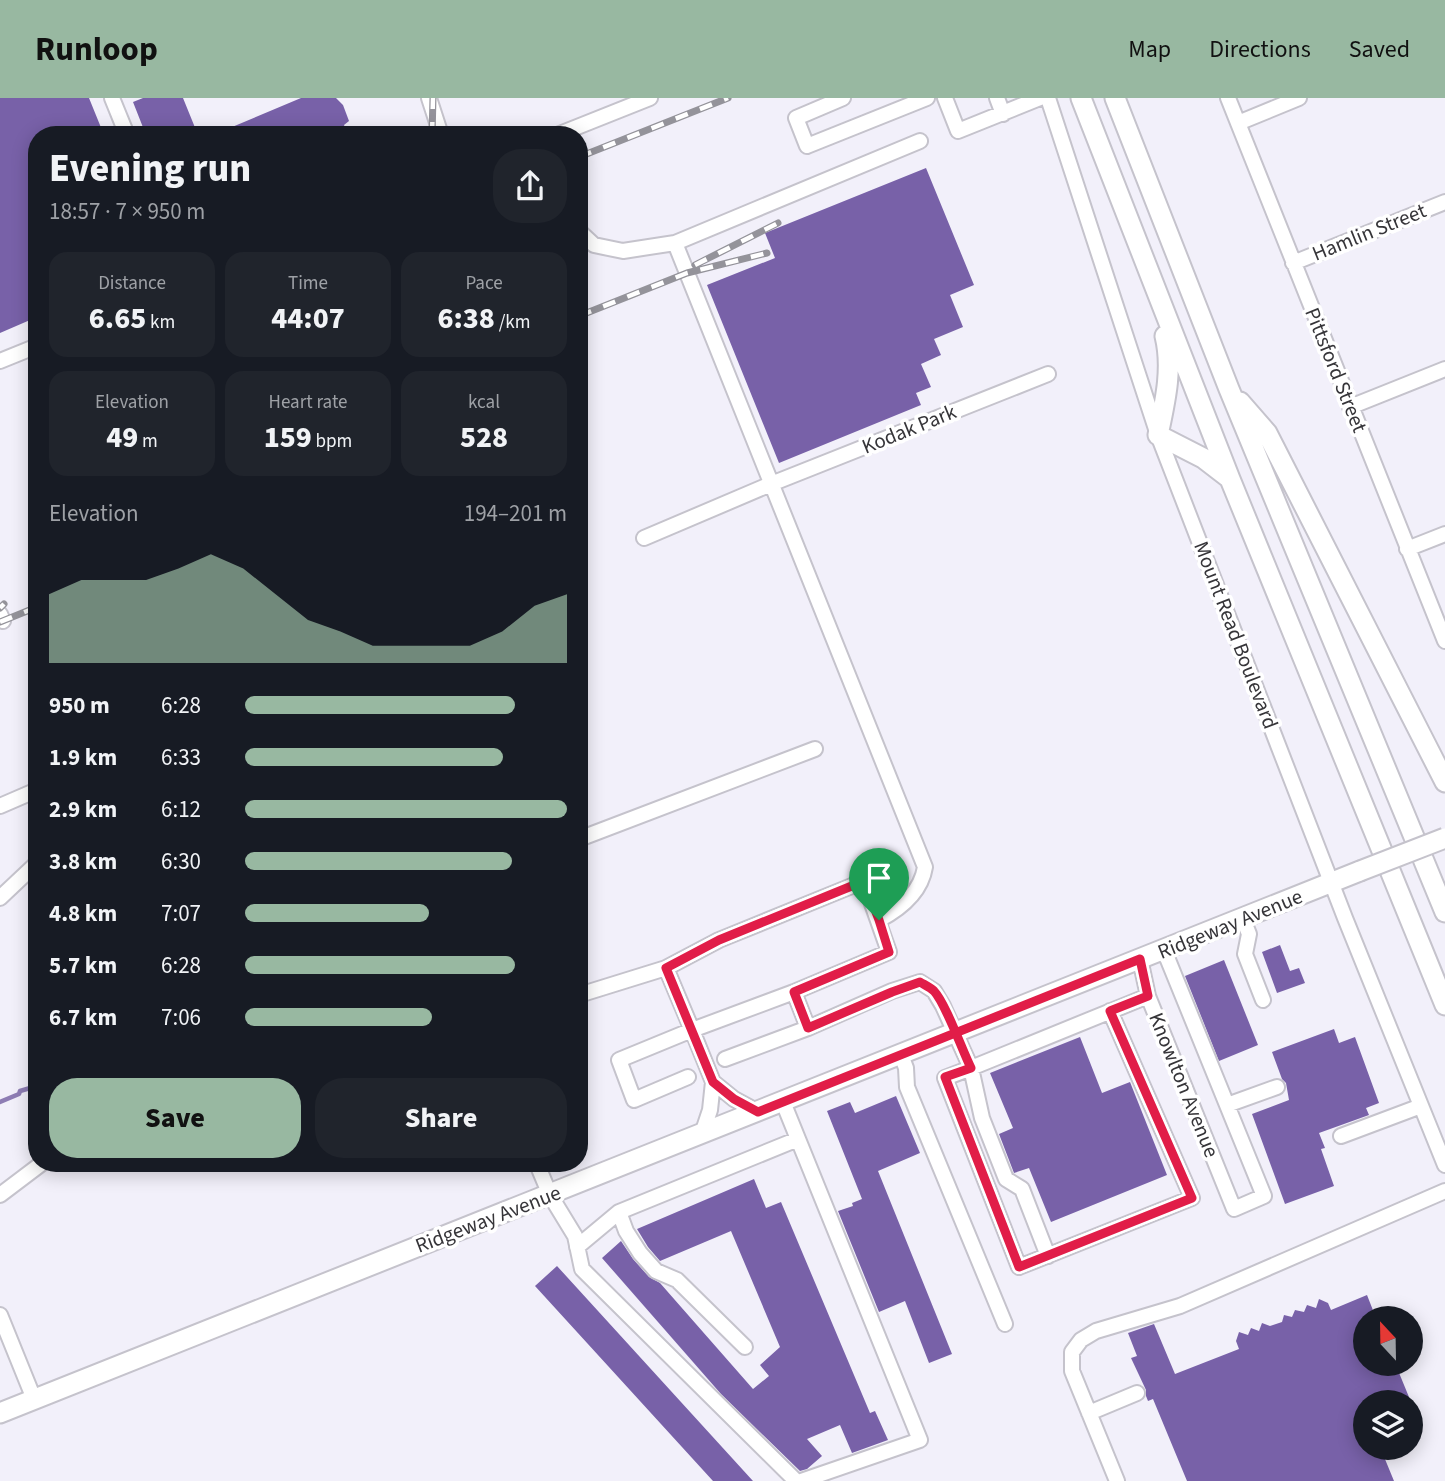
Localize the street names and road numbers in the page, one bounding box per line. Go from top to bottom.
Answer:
street label: Hamlin Street [1308,196,1430,268]
street label: Pittsford Street [1297,303,1375,437]
street label: Kodak Park [857,396,961,462]
street label: Mount Read Boulevard [1186,537,1286,733]
street label: Ridgeway Avenue [1153,881,1307,967]
street label: Knowlton Avenue [1141,1008,1227,1162]
street label: Ridgeway Avenue [411,1177,565,1261]

